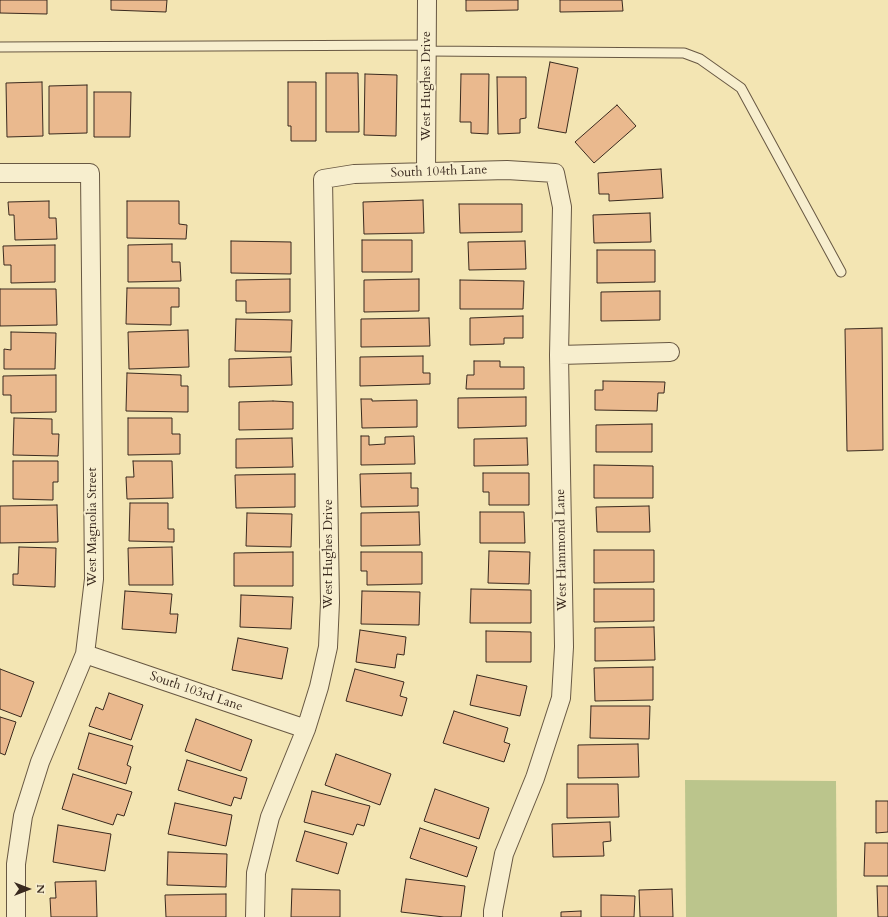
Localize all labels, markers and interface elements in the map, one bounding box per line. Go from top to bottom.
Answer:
street label: West Hughes Drive [419,31,435,141]
street label: South 104th Lane [390,163,488,181]
street label: West Magnolia Street [85,467,101,587]
street label: West Hammond Lane [553,489,571,611]
street label: West Hughes Drive [321,499,337,609]
street label: South 103rd Lane [147,669,245,715]
north arrow [8,869,48,909]
text: N [33,884,48,894]

